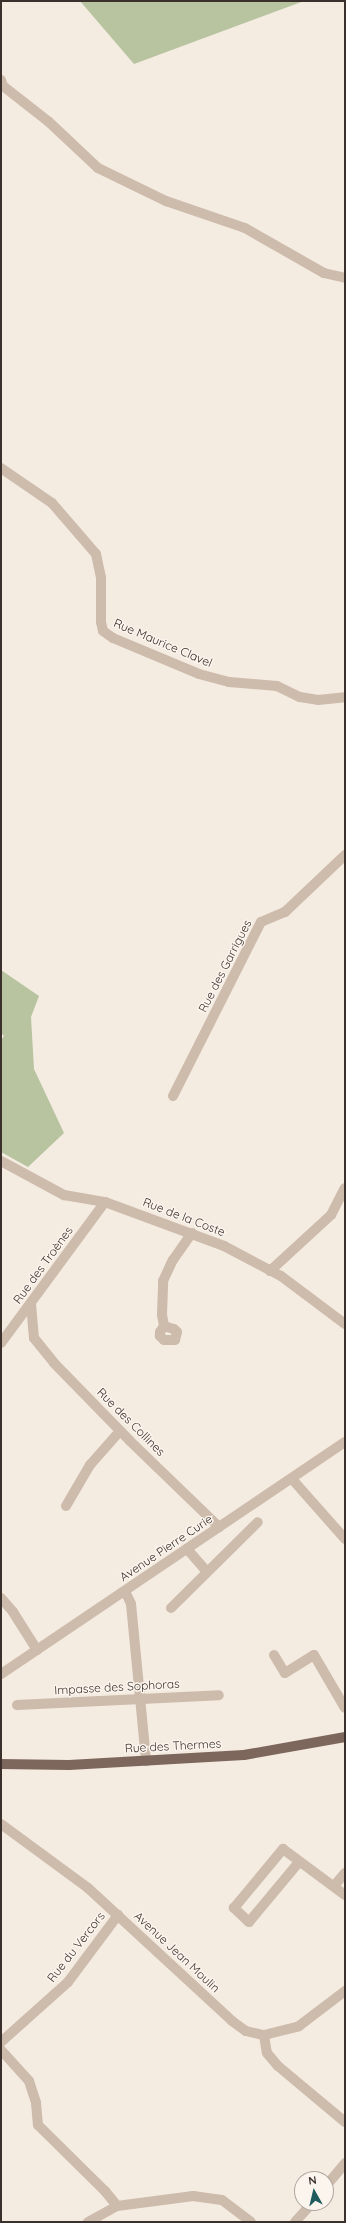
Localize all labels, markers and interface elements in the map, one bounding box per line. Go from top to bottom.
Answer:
street label: Rue Maurice Clavel [112,616,214,670]
street label: Rue des Garrigues [195,917,255,1015]
street label: Rue de la Coste [141,1195,227,1239]
street label: Rue des Troènes [10,1224,76,1306]
street label: Rue des Collines [94,1385,168,1459]
street label: Avenue Pierre Curie [117,1512,215,1584]
street label: Impasse des Sophoras [54,1677,180,1697]
street label: Rue des Thermes [124,1736,222,1756]
street label: Rue du Vercors [44,1909,108,1985]
street label: Avenue Jean Moulin [131,1909,223,1995]
north arrow [294,2171,334,2211]
text: N [307,2173,317,2188]

